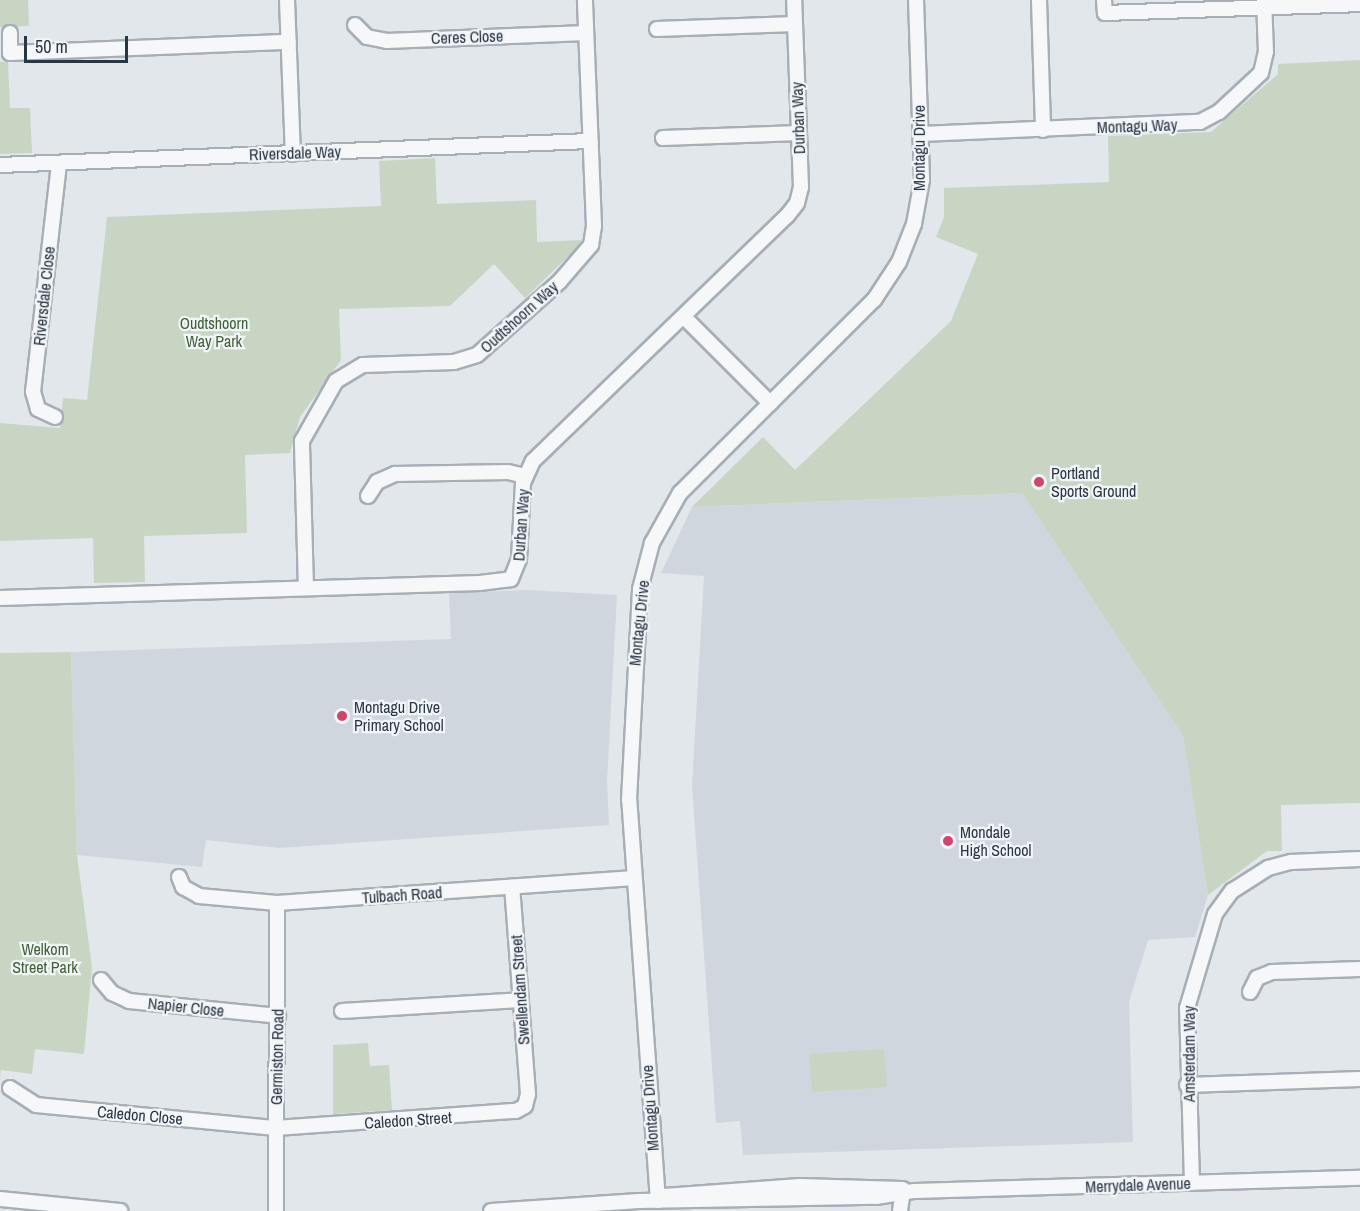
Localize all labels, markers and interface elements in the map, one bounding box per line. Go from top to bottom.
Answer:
scale bar [27,24,130,62]
street label: Ceres Close [431,26,503,48]
text: 50 m [35,34,68,59]
street label: Durban Way [787,81,809,155]
street label: Montagu Drive [909,105,929,191]
street label: Montagu Way [1096,115,1178,137]
street label: Riversdale Way [249,142,341,164]
street label: Riversdale Close [29,245,59,347]
street label: Oudtshoorn Way [476,277,562,357]
park label: Oudtshoorn Way Park [180,313,248,351]
place label: Portland Sports Ground [1051,463,1136,501]
marker: Portland Sports Ground [1032,475,1046,489]
street label: Durban Way [509,488,533,562]
street label: Montagu Drive [625,579,653,667]
place label: Montagu Drive Primary School [354,697,444,735]
marker: Montagu Drive Primary School [335,709,349,723]
place label: Mondale High School [960,822,1031,860]
marker: Mondale High School [941,834,955,848]
street label: Tulbach Road [361,883,443,907]
street label: Swellendam Street [507,934,533,1046]
park label: Welkom Street Park [12,939,78,977]
street label: Napier Close [147,993,225,1021]
street label: Amsterdam Way [1179,1006,1199,1102]
street label: Germiston Road [267,1009,287,1105]
street label: Montagu Drive [637,1064,663,1152]
street label: Caledon Close [96,1102,184,1128]
street label: Caledon Street [364,1107,452,1133]
street label: Merrydale Avenue [1085,1174,1191,1196]

